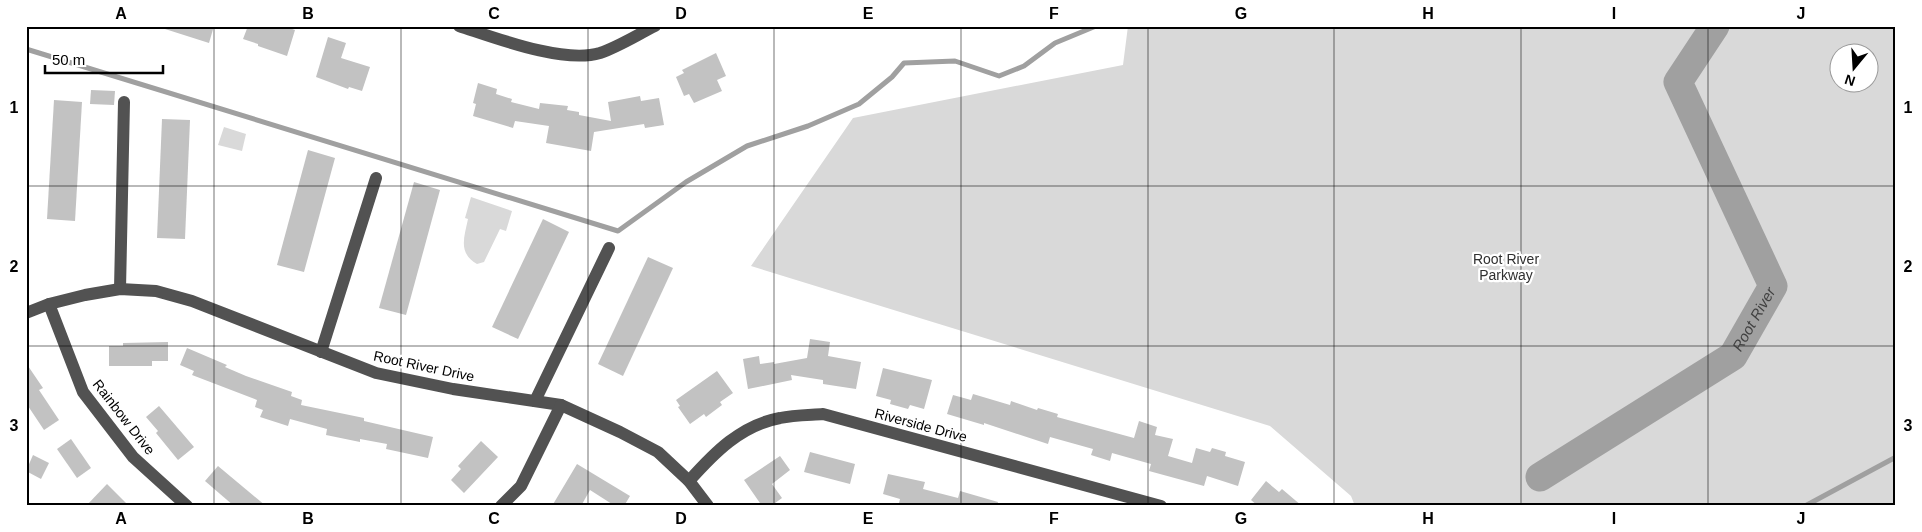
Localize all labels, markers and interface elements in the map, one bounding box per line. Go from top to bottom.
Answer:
text: A [115,5,127,22]
text: B [302,5,314,22]
text: C [488,5,500,22]
text: D [675,5,687,22]
text: E [863,5,874,22]
text: F [1049,5,1059,22]
text: G [1235,5,1247,22]
text: H [1422,5,1434,22]
text: I [1612,5,1616,22]
text: J [1797,5,1805,22]
scale bar [45,42,162,74]
north arrow [1830,42,1880,92]
text: 50 m [52,51,85,68]
text: N [1843,71,1857,90]
text: 1 [10,99,19,116]
text: 1 [1904,99,1913,116]
park label: Root River Parkway [1473,251,1539,283]
text: 2 [10,258,19,275]
text: 2 [1904,258,1913,275]
water label: Root River [1729,283,1779,354]
street label: Root River Drive [372,347,476,385]
street label: Rainbow Drive [90,376,158,458]
street label: Riverside Drive [873,405,969,445]
text: 3 [10,417,19,434]
text: 3 [1904,417,1913,434]
text: A [115,510,127,527]
text: B [302,510,314,527]
text: C [488,510,500,527]
text: D [675,510,687,527]
text: E [863,510,874,527]
text: F [1049,510,1059,527]
text: G [1235,510,1247,527]
text: H [1422,510,1434,527]
text: I [1612,510,1616,527]
text: J [1797,510,1805,527]

